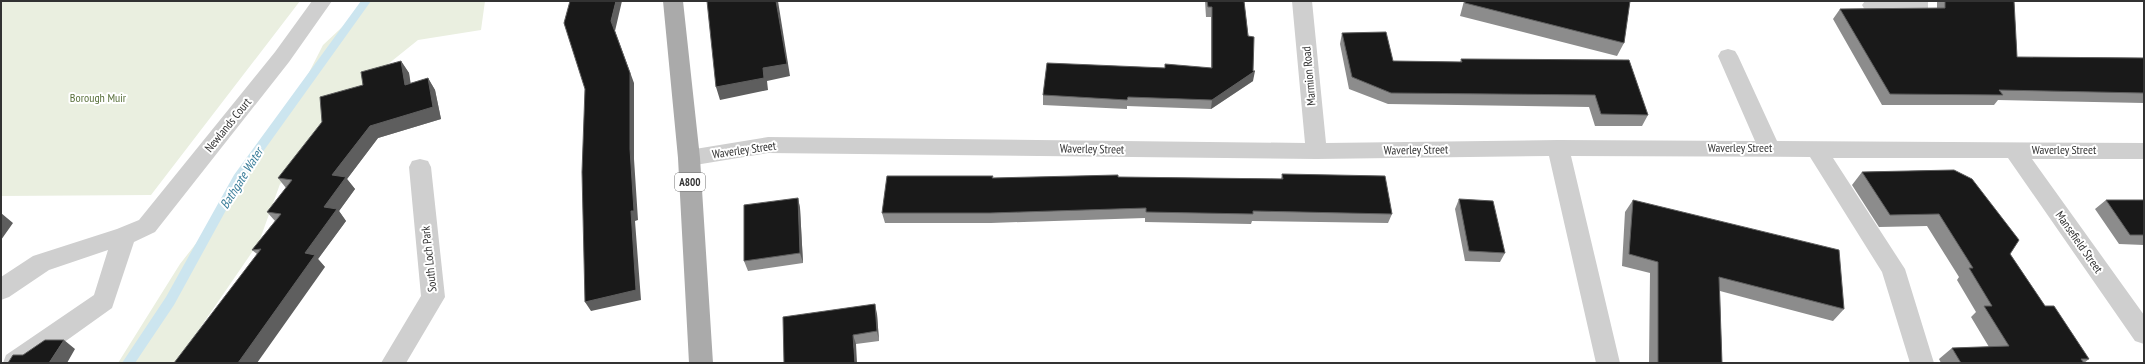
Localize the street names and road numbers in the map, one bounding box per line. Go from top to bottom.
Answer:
street label: Marmion Road [1298,46,1319,106]
street label: Newlands Court [201,94,254,155]
street label: Waverley Street [711,137,778,161]
street label: Waverley Street [1060,140,1125,157]
street label: Waverley Street [1708,140,1773,155]
street label: Waverley Street [1384,141,1449,158]
street label: Waverley Street [2032,142,2097,157]
road number: A800 [675,173,705,191]
street label: Mansefield Street [2053,208,2107,276]
street label: South Loch Park [418,225,439,293]

